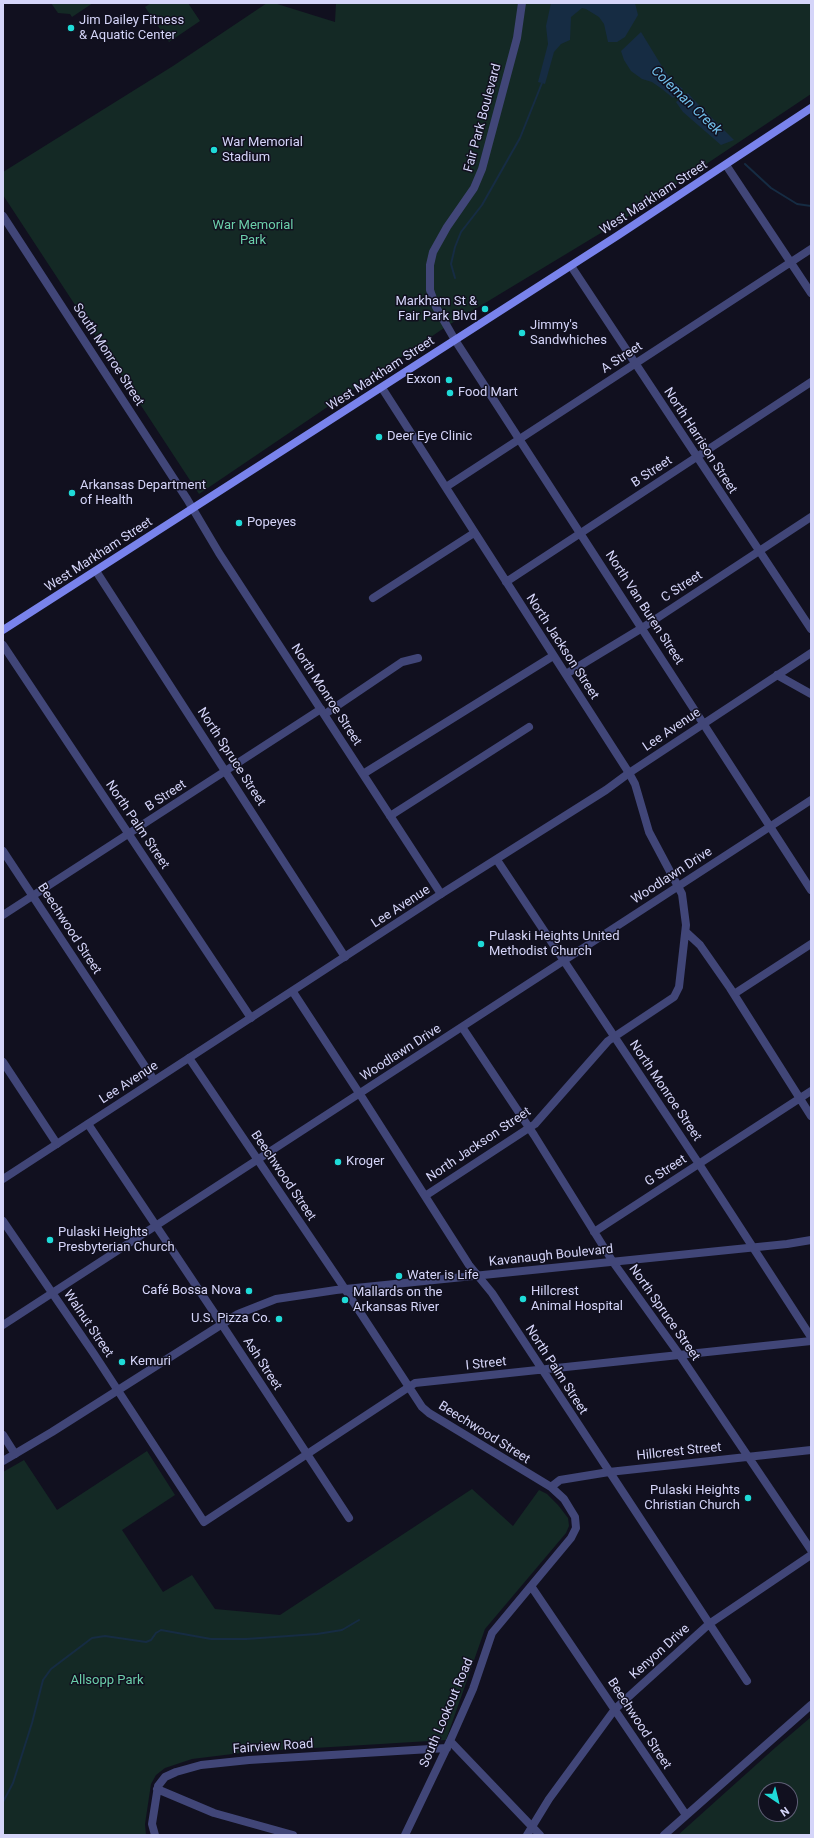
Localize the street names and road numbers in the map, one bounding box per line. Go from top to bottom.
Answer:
street label: Fair Park Boulevard [461,62,505,174]
street label: West Markham Street [597,157,711,239]
street label: South Monroe Street [69,301,147,409]
street label: West Markham Street [324,333,438,415]
street label: A Street [598,339,646,377]
street label: North Harrison Street [660,385,740,497]
street label: B Street [629,453,675,491]
street label: West Markham Street [42,514,156,596]
street label: North Van Buren Street [601,548,687,668]
street label: C Street [658,568,706,606]
street label: North Jackson Street [522,591,602,703]
street label: North Monroe Street [287,641,365,749]
street label: North Spruce Street [193,705,269,809]
street label: Lee Avenue [640,705,704,755]
street label: B Street [143,777,189,815]
street label: North Palm Street [102,778,172,872]
street label: Woodlawn Drive [629,844,715,908]
street label: Beechwood Street [34,881,104,977]
street label: Lee Avenue [369,882,433,932]
street label: Woodlawn Drive [358,1021,444,1085]
street label: North Monroe Street [626,1038,704,1144]
street label: Lee Avenue [97,1058,161,1108]
street label: North Jackson Street [424,1104,534,1186]
street label: Beechwood Street [247,1128,319,1224]
street label: G Street [642,1152,690,1190]
street label: Kavanaugh Boulevard [488,1242,614,1270]
street label: North Spruce Street [625,1262,703,1364]
street label: Walnut Street [60,1287,116,1361]
street label: North Palm Street [521,1322,591,1418]
street label: Ash Street [239,1335,285,1393]
street label: I Street [465,1354,507,1374]
street label: Beechwood Street [435,1398,533,1468]
street label: Hillcrest Street [636,1440,722,1464]
street label: Kenyon Drive [627,1621,693,1683]
street label: South Lookout Road [417,1656,477,1770]
street label: Beechwood Street [604,1676,674,1772]
street label: Fairview Road [232,1736,314,1758]

